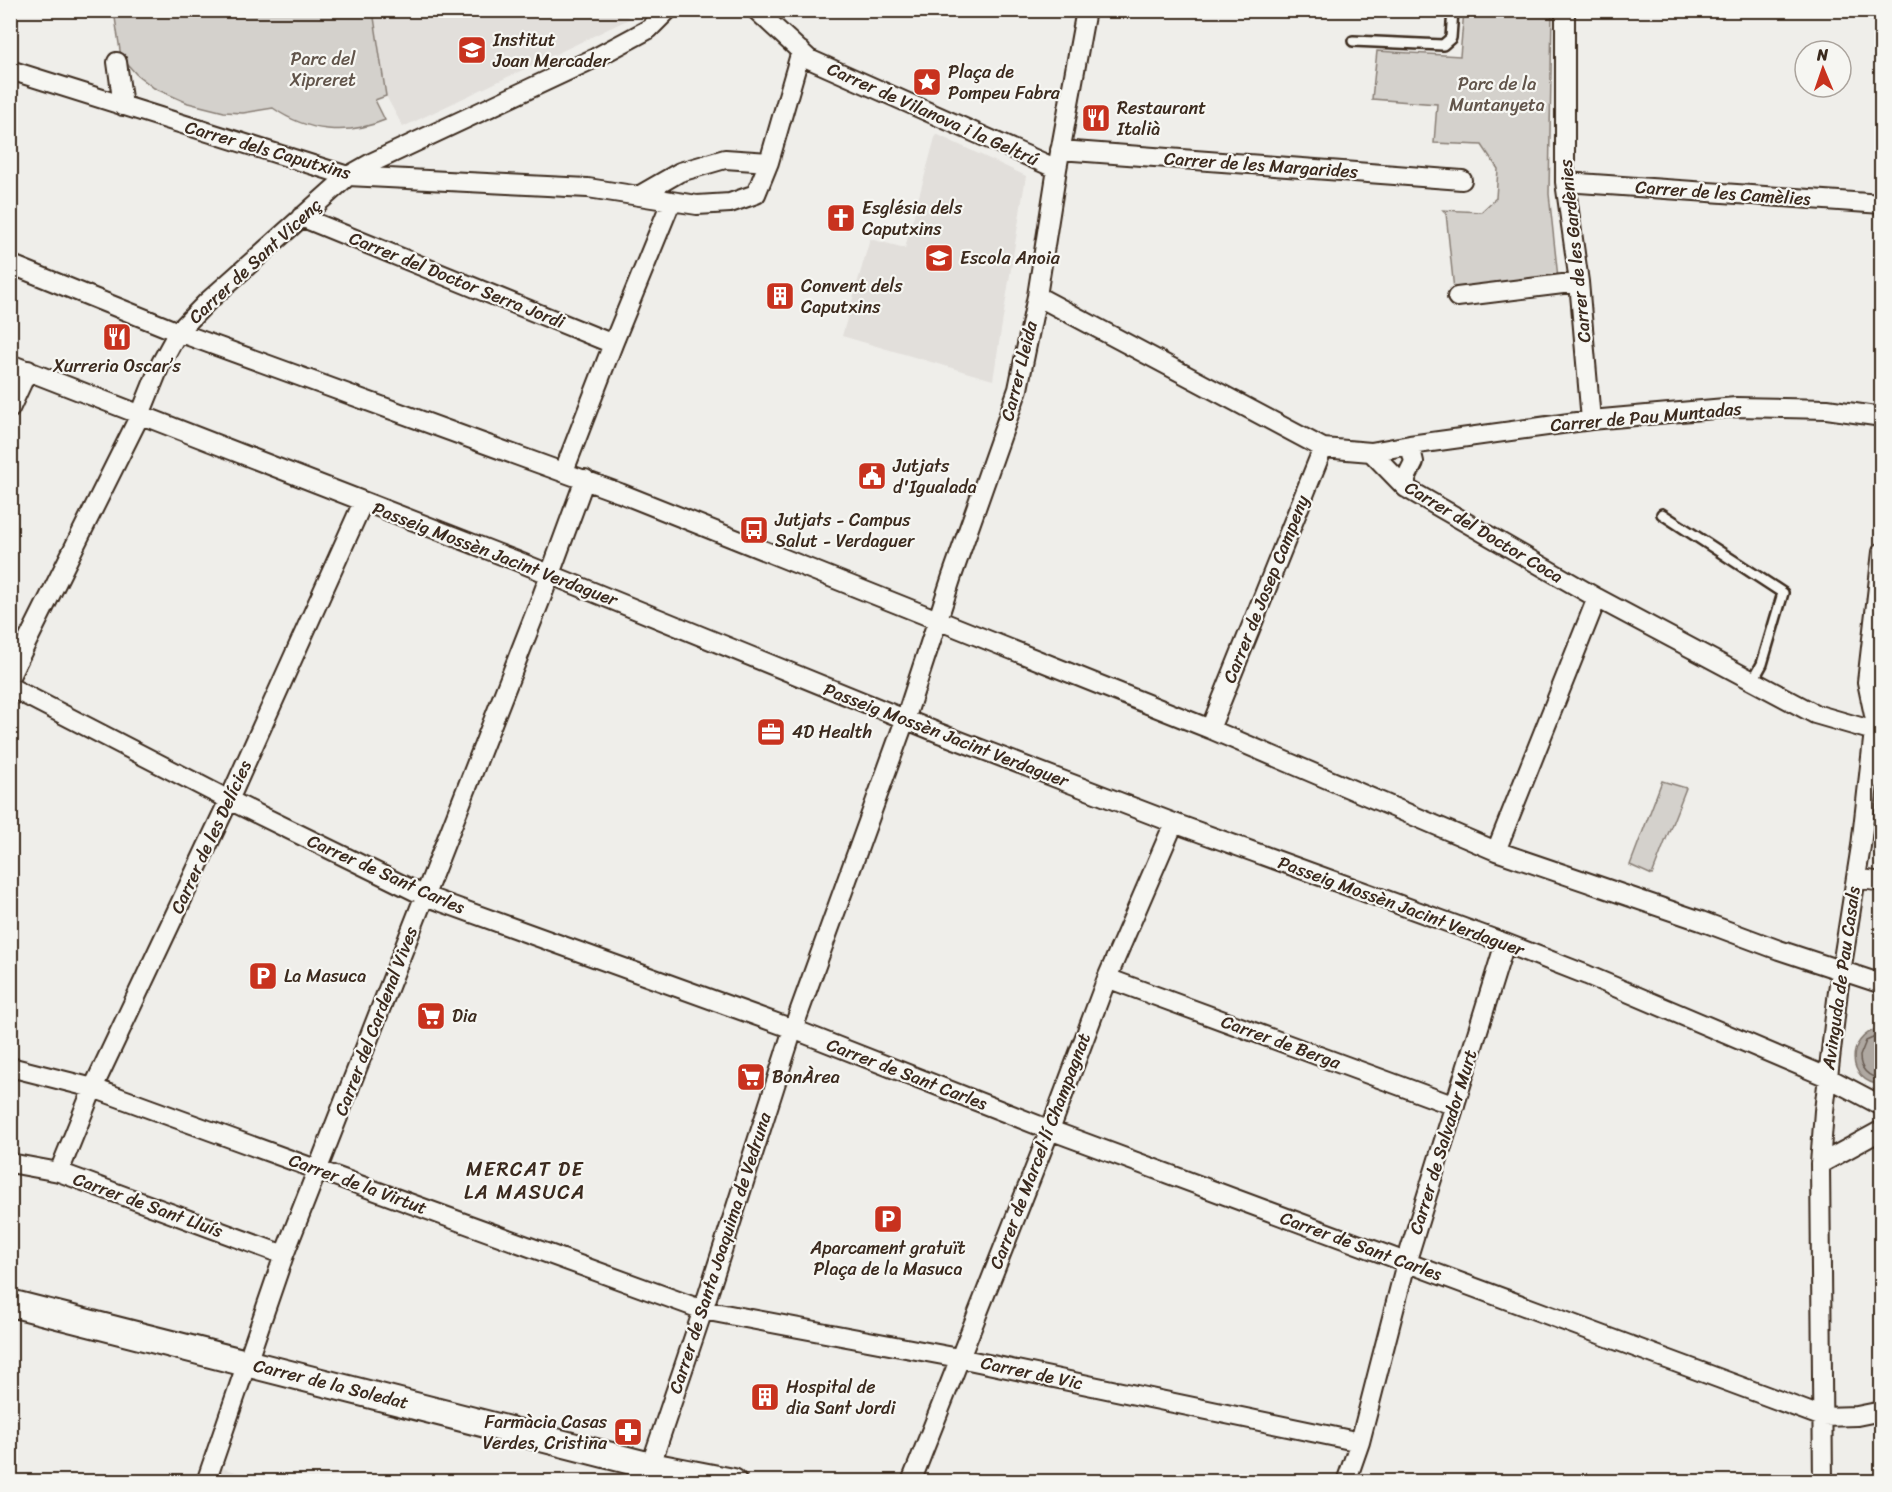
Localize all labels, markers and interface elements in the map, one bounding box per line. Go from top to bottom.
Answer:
place label: Institut Joan Mercader [492,24,611,77]
school or university icon: Institut Joan Mercader [456,34,488,66]
north arrow [1793,39,1853,99]
text: N [1815,40,1829,69]
park label: Parc del Xipreret [289,43,356,96]
street label: Carrer de Vilanova i la Geltrú [822,53,1044,175]
place label: Plaça de Pompeu Fabra [948,56,1061,109]
place icon: Plaça de Pompeu Fabra [911,66,943,98]
park label: Parc de la Muntanyeta [1449,68,1545,121]
place label: Restaurant Italià [1116,92,1206,145]
restaurant icon: Restaurant Italià [1080,102,1112,134]
street label: Carrer dels Caputxins [181,111,355,189]
street label: Carrer de les Margarides [1163,142,1360,188]
street label: Carrer de les Gardènies [1549,157,1601,344]
street label: Carrer de les Camèlies [1634,171,1812,215]
street label: Carrer de Sant Vicenç [181,190,329,332]
place label: Església dels Caputxins [862,192,963,245]
church icon: Església dels Caputxins [825,202,857,234]
street label: Carrer del Doctor Serra Jordi [344,222,571,338]
school or university icon: Escola Anoia [923,242,955,274]
place label: Escola Anoia [960,242,1061,274]
place label: Convent dels Caputxins [801,270,903,323]
building icon: Convent dels Caputxins [764,280,796,312]
street label: Carrer Lleida [991,317,1047,424]
restaurant icon: Xurreria Oscar’s [101,321,133,353]
place label: Xurreria Oscar’s [52,350,181,382]
street label: Carrer de Pau Muntadas [1549,393,1744,441]
place label: Jutjats d'Igualada [892,450,977,503]
public building icon: Jutjats d'Igualada [856,460,888,492]
street label: Carrer del Doctor Coca [1398,472,1570,592]
street label: Carrer de Josep Campeny [1214,489,1319,688]
street label: Passeig Mossèn Jacint Verdaguer [368,492,624,616]
place label: Jutjats - Campus Salut - Verdaguer [774,504,916,557]
bus stop icon: Jutjats - Campus Salut - Verdaguer [738,514,770,546]
street label: Passeig Mossèn Jacint Verdaguer [819,673,1075,797]
office icon: 4D Health [755,716,787,748]
place label: 4D Health [792,716,872,748]
street label: Carrer de les Delícies [161,754,261,919]
street label: Carrer de Sant Carles [302,825,471,923]
street label: Passeig Mossèn Jacint Verdaguer [1273,846,1530,966]
street label: Avinguda de Pau Casals [1812,884,1870,1073]
street label: Carrer del Cardenal Vives [325,921,427,1120]
parking icon: La Masuca [247,960,279,992]
place label: La Masuca [284,960,366,992]
supermarket icon: Dia [415,1000,447,1032]
place label: Dia [452,1000,478,1032]
street label: Carrer de Berga [1217,1006,1346,1079]
street label: Carrer de Marcel·lí Champagnat [980,1028,1100,1274]
street label: Carrer de Sant Carles [822,1029,993,1120]
street label: Carrer de Salvador Murt [1400,1045,1486,1239]
supermarket icon: BonÀrea [735,1061,767,1093]
place label: BonÀrea [772,1061,840,1093]
street label: Carrer de Santa Joaquima de Vedruna [659,1107,781,1398]
street label: Carrer de la Virtut [284,1144,432,1224]
district label: MERCAT DE LA MASUCA [464,1152,586,1210]
street label: Carrer de Sant Lluís [69,1163,228,1247]
street label: Carrer de Sant Carles [1276,1202,1447,1290]
parking icon: Aparcament gratuït Plaça de la Masuca [872,1203,904,1235]
place label: Aparcament gratuït Plaça de la Masuca [809,1232,966,1285]
street label: Carrer de Vic [978,1347,1086,1399]
street label: Carrer de la Soledat [250,1349,412,1419]
place label: Hospital de dia Sant Jordi [786,1371,897,1424]
building icon: Hospital de dia Sant Jordi [749,1381,781,1413]
place label: Farmàcia Casas Verdes, Cristina [483,1406,608,1459]
pharmacy icon: Farmàcia Casas Verdes, Cristina [612,1416,644,1448]

